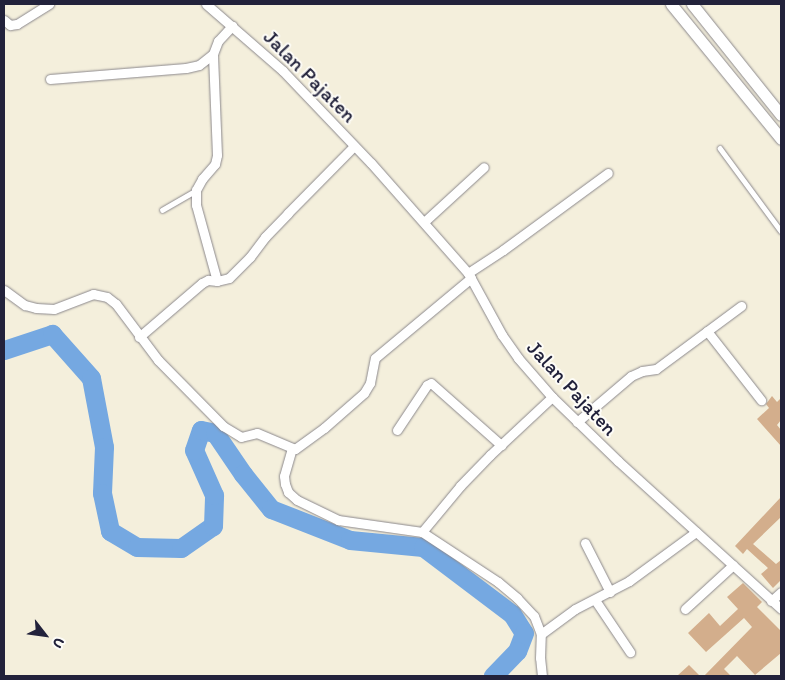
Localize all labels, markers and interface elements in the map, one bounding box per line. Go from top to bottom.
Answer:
street label: Jalan Pajaten [258,24,362,128]
street label: Jalan Pajaten [522,335,622,441]
north arrow [20,610,70,660]
text: U [49,634,68,651]

